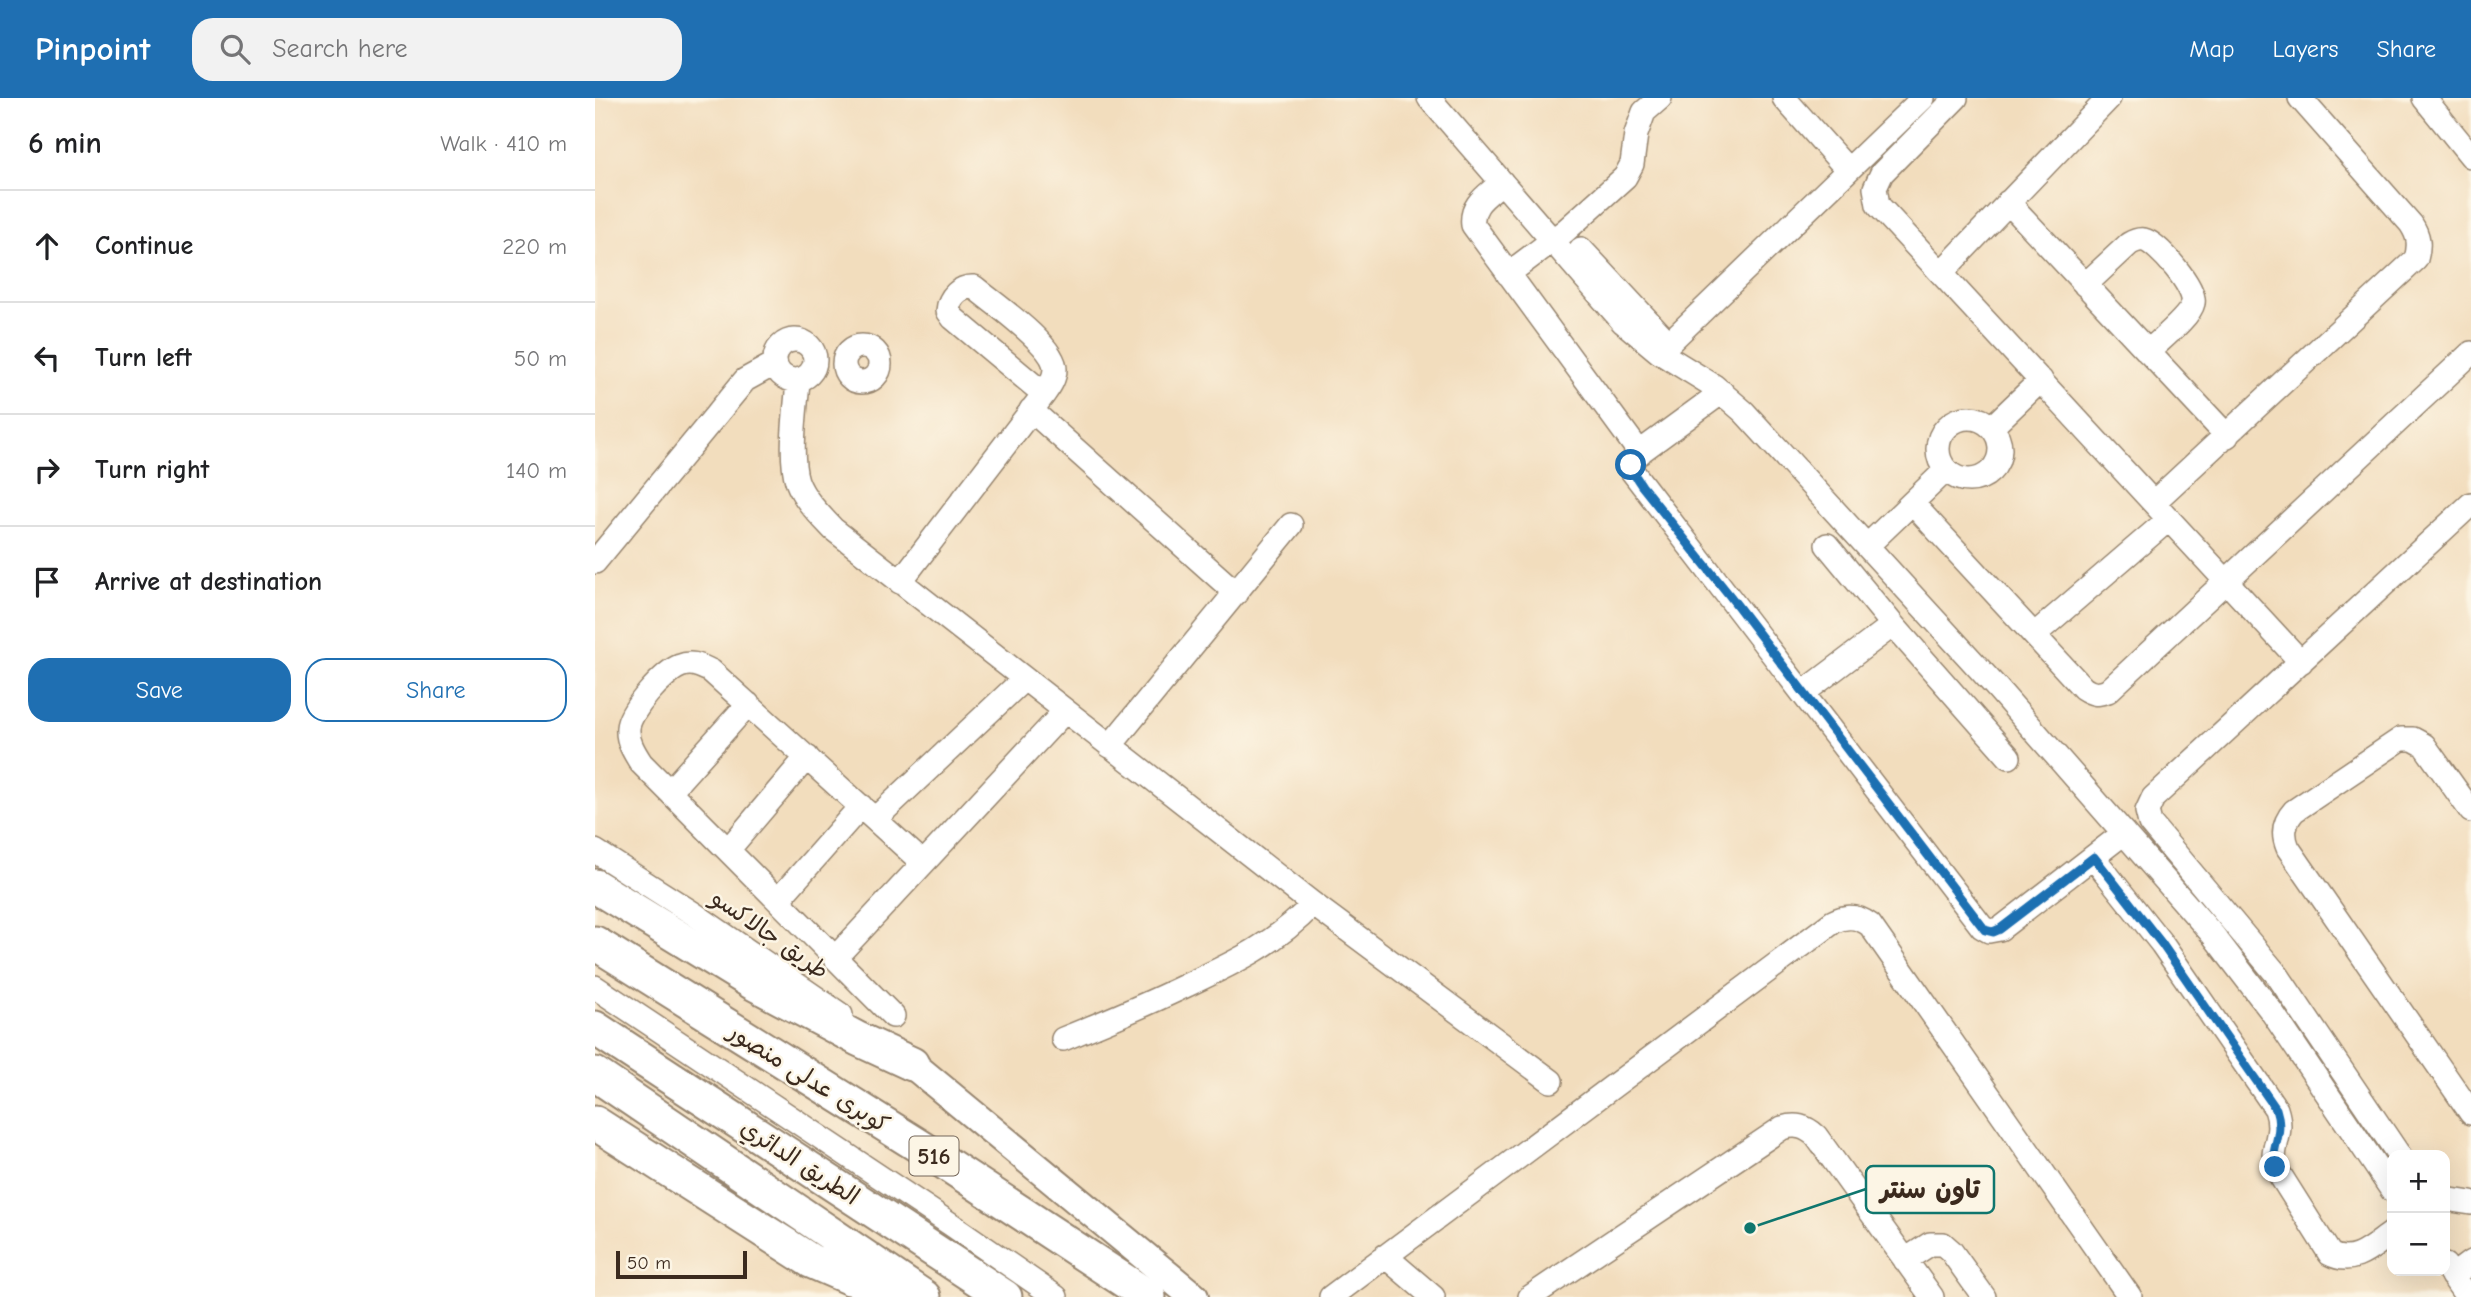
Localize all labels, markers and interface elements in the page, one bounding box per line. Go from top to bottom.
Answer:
search box [192,18,682,81]
text: Pinpoint [35,30,150,68]
icon: search [216,30,254,68]
text: Search here [272,34,408,64]
text: Map [2189,35,2235,63]
text: Layers [2273,35,2338,63]
text: Share [2376,35,2436,63]
text: 6 min [28,126,102,161]
text: Walk · 410 m [440,130,567,157]
icon: ahead [28,227,66,265]
text: Continue [95,231,193,261]
text: 220 m [502,233,567,260]
icon: left [28,339,66,377]
text: Turn left [95,343,192,373]
text: 50 m [514,345,567,372]
route start [1615,449,1646,480]
icon: right [28,451,66,489]
text: Turn right [95,455,209,485]
text: 140 m [506,457,567,484]
icon: arrive [28,563,66,601]
text: Arrive at destination [95,567,322,597]
button: Save [28,658,291,722]
button: Share [305,658,567,722]
street label: طريق جالاكسو [704,883,834,986]
street label: كوبرى عدلى منصور [720,1016,895,1141]
street label: الطريق الدائري [734,1113,864,1213]
road number: 516 [909,1136,959,1176]
map controls [2387,1150,2450,1276]
button: + [2387,1150,2450,1213]
route end [2259,1151,2290,1182]
callout: تاون سنتر [1866,1166,1994,1213]
text: تاون سنتر [1877,1175,1981,1205]
button: − [2387,1213,2450,1276]
scale bar [616,1248,747,1280]
text: 50 m [627,1252,671,1274]

